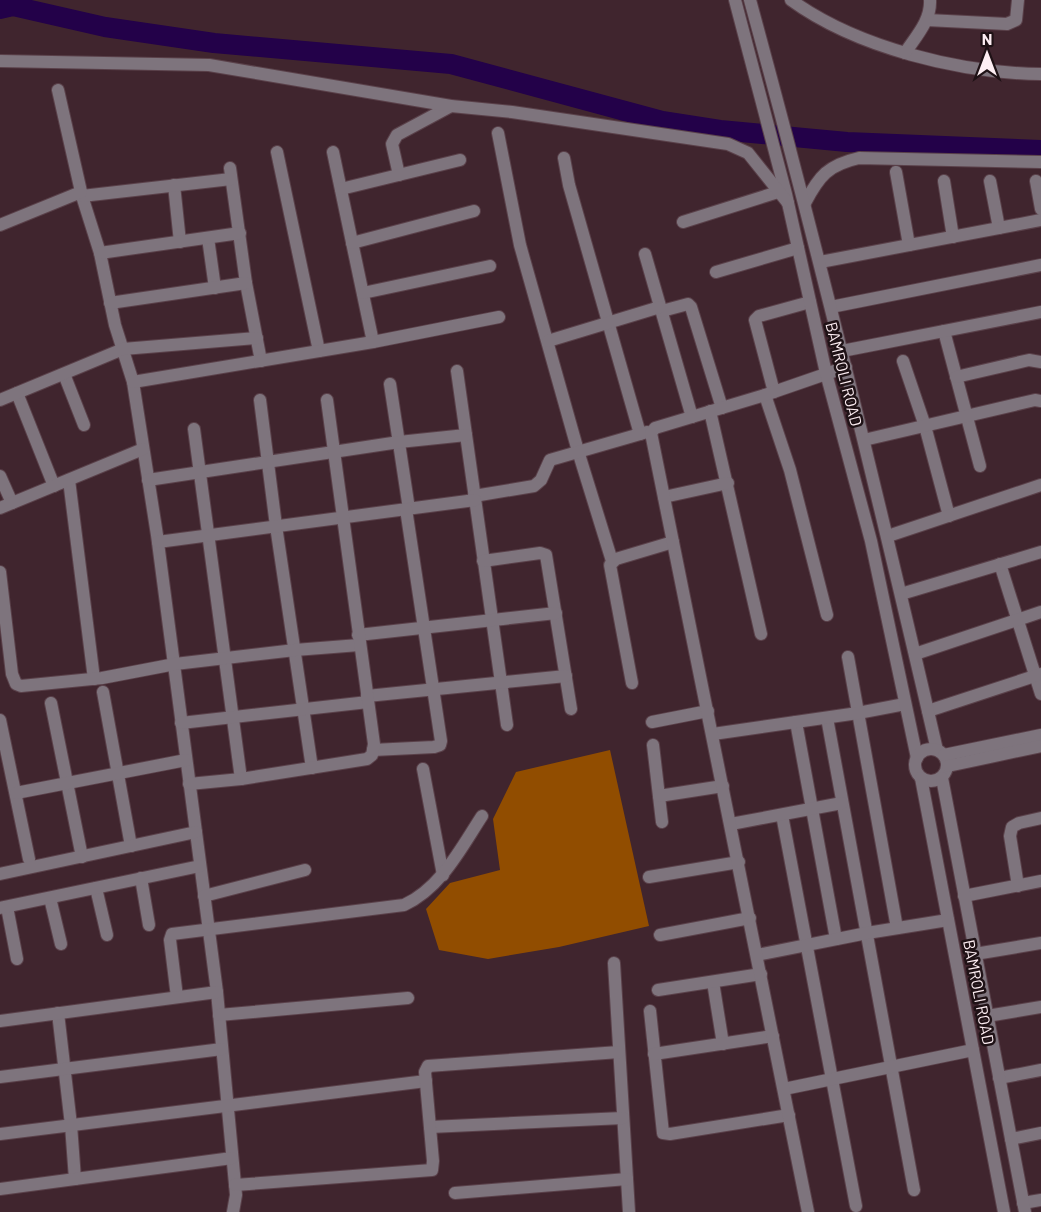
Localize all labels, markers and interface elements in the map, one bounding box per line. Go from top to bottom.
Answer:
north arrow [957,24,1017,84]
text: N [982,29,992,48]
street label: BAMROLI ROAD [822,320,867,428]
street label: BAMROLI ROAD [960,938,999,1046]

